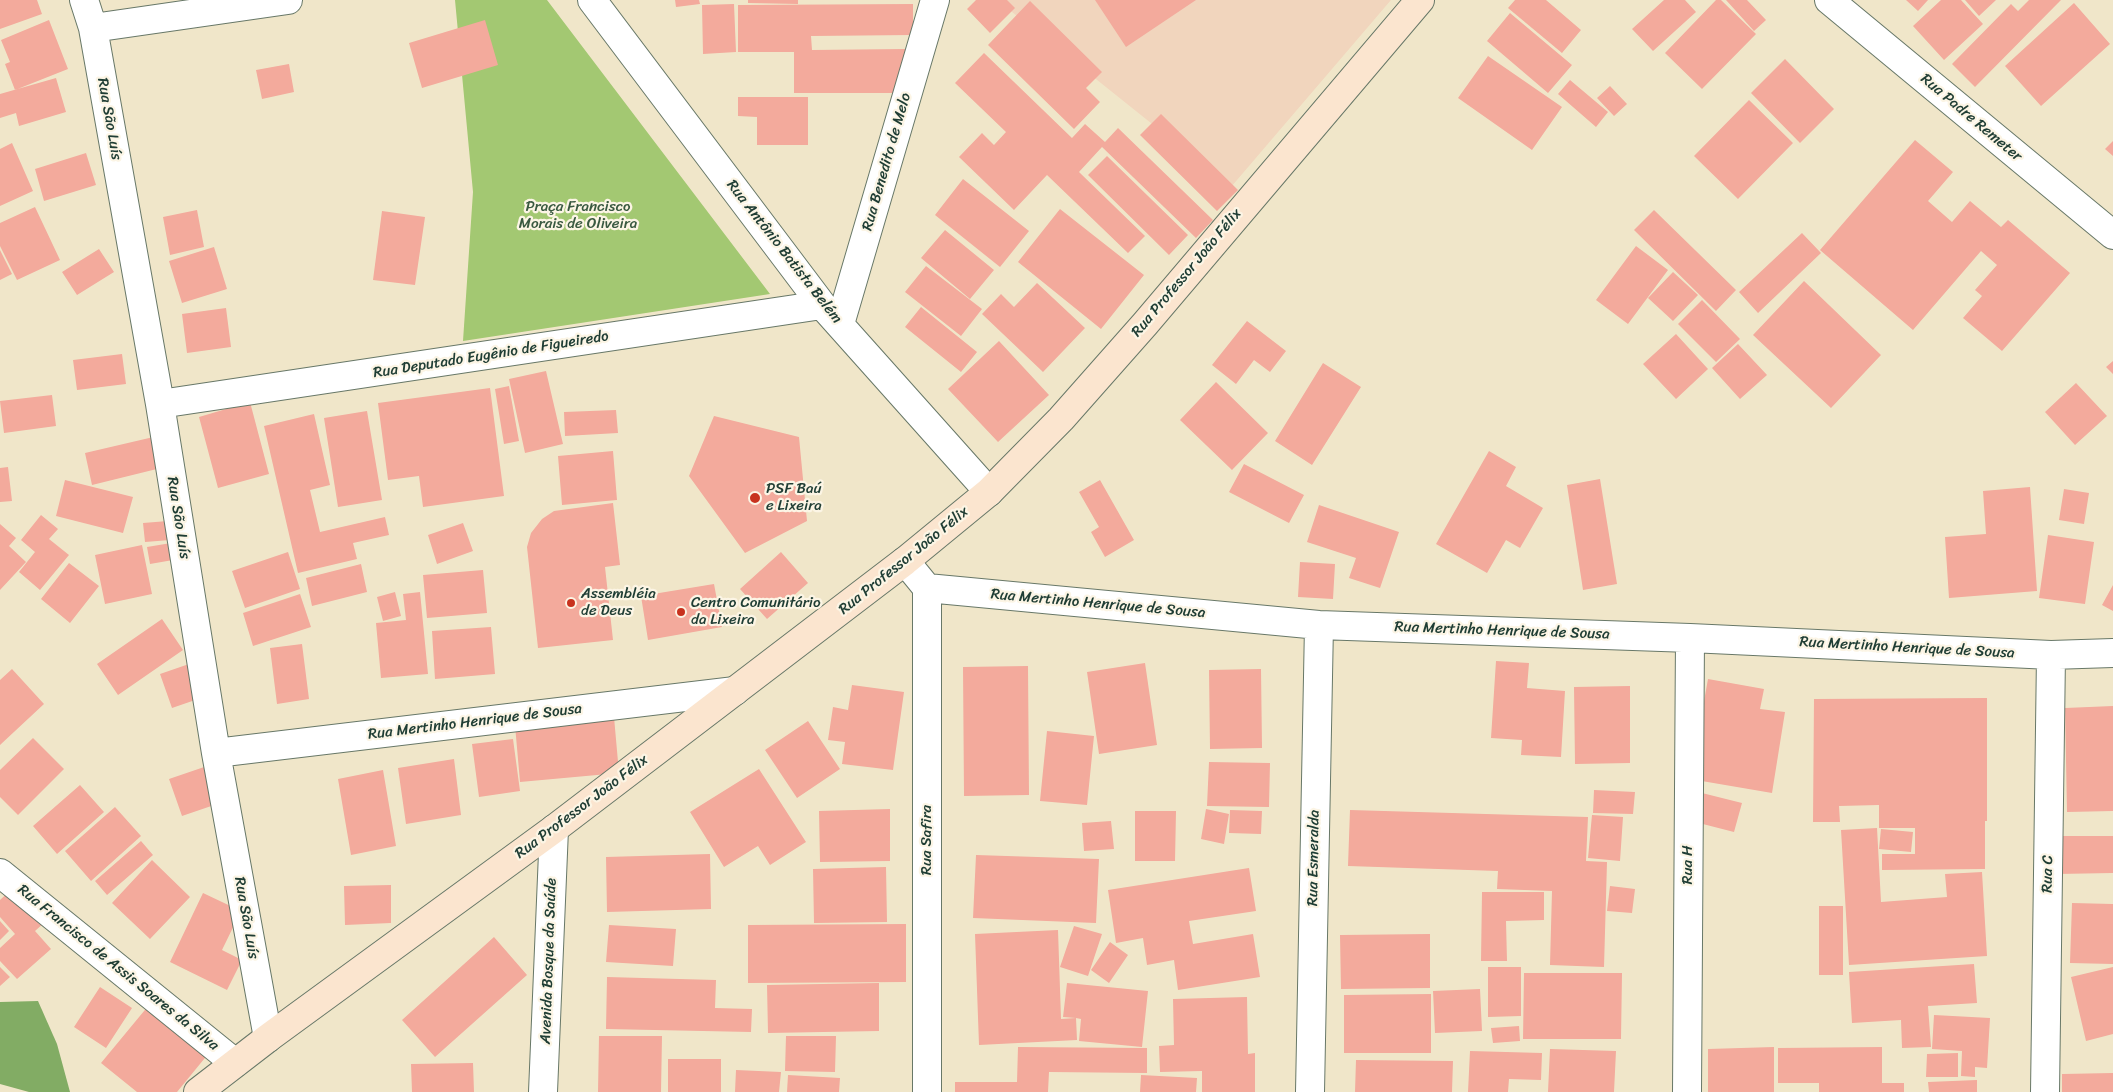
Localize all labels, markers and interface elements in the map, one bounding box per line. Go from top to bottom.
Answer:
street label: Rua Padre Remeter [1917,70,2025,166]
street label: Rua São Luís [93,77,125,161]
street label: Rua Benedito de Melo [859,91,915,233]
street label: Rua Antônio Batista Belém [722,177,846,327]
park label: Praça Francisco Morais de Oliveira [519,198,637,233]
street label: Rua Professor João Félix [1128,205,1246,341]
street label: Rua Deputado Eugênio de Figueiredo [372,328,610,382]
street label: Rua São Luís [163,476,193,560]
place label: PSF Baú e Lixeira [766,480,822,515]
marker: PSF Baú e Lixeira [748,491,762,505]
street label: Rua Professor João Félix [835,503,973,619]
place label: Assembléia de Deus [581,585,656,620]
street label: Rua Mertinho Henrique de Sousa [990,586,1206,622]
place label: Centro Comunitário da Lixeira [691,594,821,629]
marker: Assembléia de Deus [565,597,577,609]
marker: Centro Comunitário da Lixeira [675,606,687,618]
street label: Rua Mertinho Henrique de Sousa [1394,618,1610,644]
street label: Rua Mertinho Henrique de Sousa [1799,633,2015,663]
street label: Rua Mertinho Henrique de Sousa [367,700,583,744]
street label: Rua Professor João Félix [512,751,652,863]
street label: Rua Safira [918,805,936,875]
street label: Rua Esmeralda [1304,810,1324,906]
street label: Rua H [1679,845,1697,885]
street label: Rua C [2039,855,2057,893]
street label: Rua São Luís [230,876,262,960]
street label: Avenida Bosque da Saúde [537,877,561,1045]
street label: Rua Francisco de Assis Soares da Silva [14,881,222,1055]

